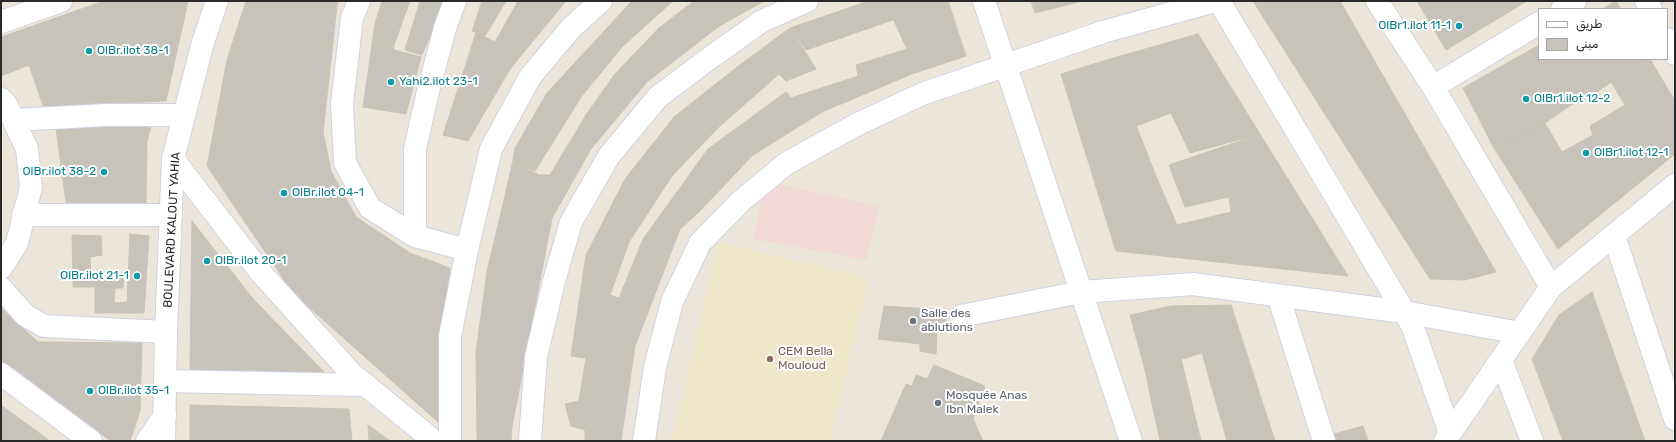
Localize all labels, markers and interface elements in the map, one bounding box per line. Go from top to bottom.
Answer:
legend [1538,8,1668,60]
text: طريق [1576,17,1602,31]
place label: OlBr1.ilot 11-1 [1378,19,1451,33]
marker: OlBr1.ilot 11-1 [1454,21,1464,31]
text: مبنى [1576,37,1598,51]
place label: OlBr.ilot 38-1 [97,44,169,58]
marker: OlBr.ilot 38-1 [84,46,94,56]
place label: Yahi2.ilot 23-1 [399,75,478,89]
marker: Yahi2.ilot 23-1 [386,77,396,87]
place label: OlBr1.ilot 12-2 [1534,92,1610,106]
marker: OlBr1.ilot 12-2 [1521,94,1531,104]
place label: OlBr1.ilot 12-1 [1594,146,1668,160]
marker: OlBr1.ilot 12-1 [1581,148,1591,158]
street label: BOULEVARD KALOUT YAHIA [161,152,183,308]
place label: OlBr.ilot 38-2 [23,165,96,179]
marker: OlBr.ilot 38-2 [99,167,109,177]
place label: OlBr.ilot 04-1 [292,186,364,200]
marker: OlBr.ilot 04-1 [279,188,289,198]
place label: OlBr.ilot 20-1 [215,254,286,268]
marker: OlBr.ilot 20-1 [202,256,212,266]
place label: OlBr.ilot 21-1 [60,269,129,283]
marker: OlBr.ilot 21-1 [132,271,142,281]
place label: Salle des ablutions [921,307,973,335]
marker: Salle des ablutions [908,316,918,326]
place label: CEM Bella Mouloud [778,345,833,373]
marker: CEM Bella Mouloud [765,354,775,364]
place label: OlBr.ilot 35-1 [98,384,169,398]
marker: OlBr.ilot 35-1 [85,386,95,396]
place label: Mosquée Anas Ibn Malek [946,389,1027,417]
marker: Mosquée Anas Ibn Malek [933,398,943,408]

